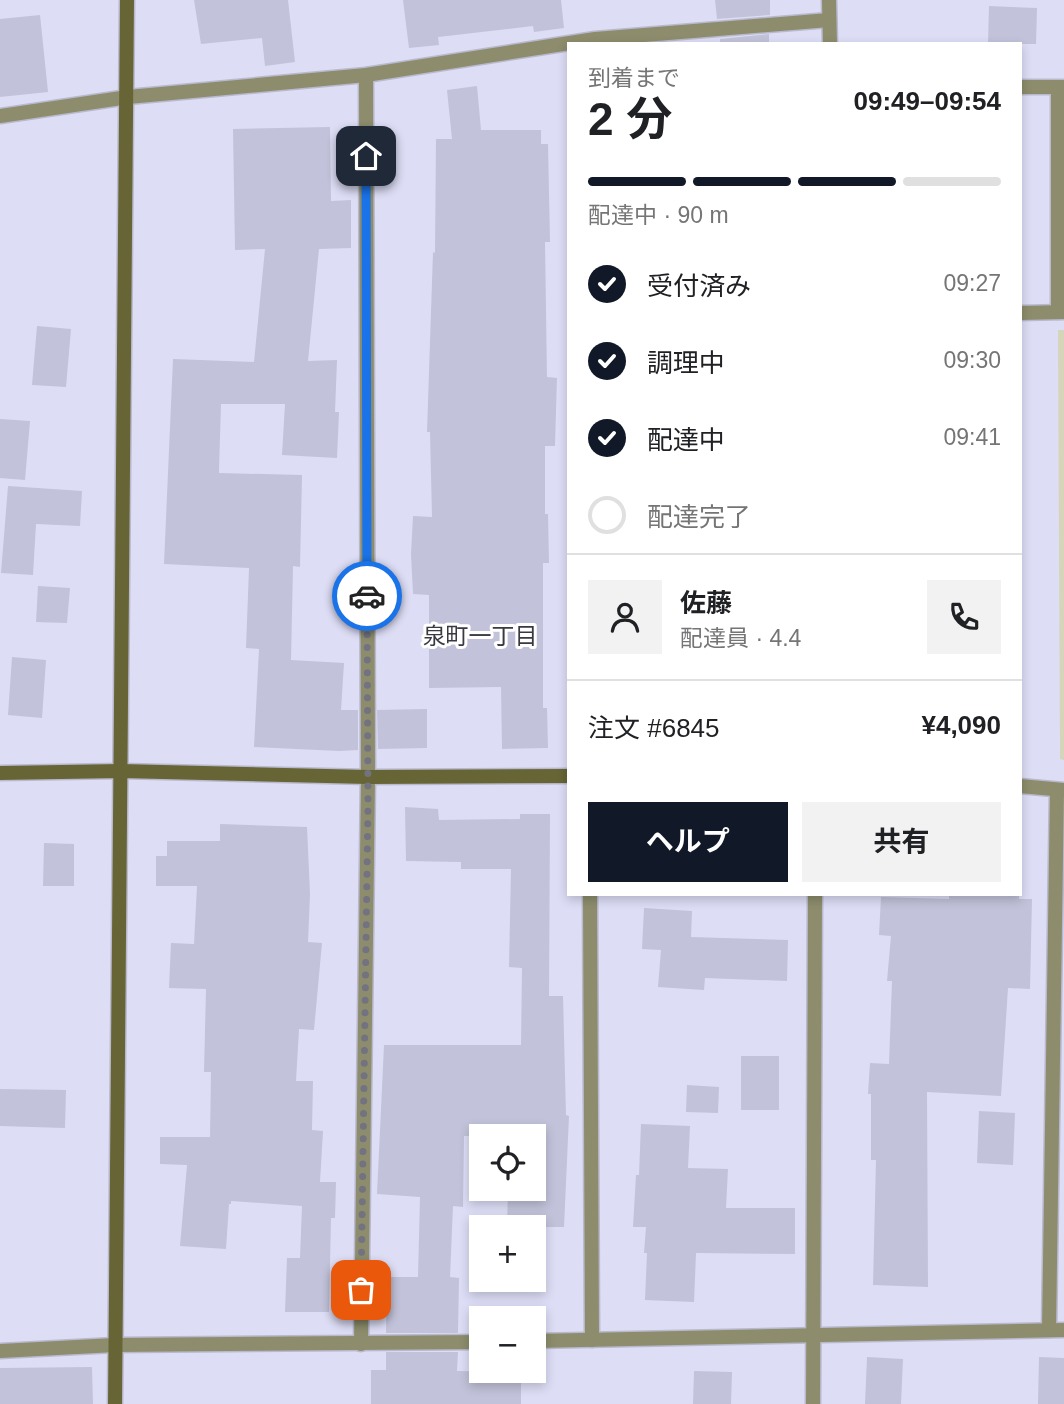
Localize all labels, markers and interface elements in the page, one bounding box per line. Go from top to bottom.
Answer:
text: 到着まで [588,65,680,91]
text: 09:49–09:54 [854,86,1001,116]
text: 2 分 [588,93,672,145]
pin [336,126,396,186]
icon: home [347,137,385,175]
text: 配達中 · 90 m [588,202,729,228]
icon: check [588,265,626,303]
text: 09:27 [943,270,1001,296]
text: 受付済み [647,271,751,301]
icon: check [588,342,626,380]
text: 09:30 [943,347,1001,373]
text: 調理中 [647,348,725,378]
icon: check [588,419,626,457]
text: 09:41 [943,424,1001,450]
text: 配達中 [647,425,725,455]
text: 配達完了 [647,502,751,532]
courier [332,561,402,631]
icon: car [348,577,386,615]
button: person [588,580,662,654]
button: phone [927,580,1001,654]
text: 佐藤 [680,588,732,618]
district label: 泉町一丁目 [423,623,538,649]
text: 配達員 · 4.4 [680,625,801,651]
text: ¥4,090 [921,710,1001,740]
text: 注文 #6845 [588,713,720,743]
button: ヘルプ [588,802,788,882]
button: 共有 [802,802,1001,882]
map controls [469,1124,546,1383]
button: locate [469,1124,546,1201]
button: + [469,1215,546,1292]
pin [331,1260,391,1320]
icon: bag [342,1271,380,1309]
button: − [469,1306,546,1383]

